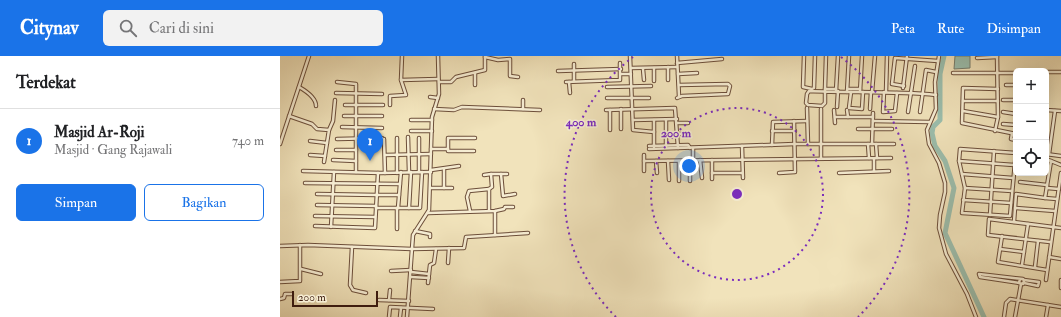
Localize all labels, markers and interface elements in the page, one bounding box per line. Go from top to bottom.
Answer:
search box [103,10,383,46]
text: Citynav [20,16,79,40]
icon: search [117,17,139,39]
text: Cari di sini [149,19,214,38]
text: Peta [891,20,915,37]
text: Rute [937,20,964,37]
text: Disimpan [986,20,1041,37]
map controls [1013,68,1049,176]
button: + [1013,68,1049,104]
text: Terdekat [16,72,76,93]
button: − [1013,104,1049,140]
text: 400 m [565,115,597,130]
text: Masjid Ar-Roji [54,123,144,142]
text: 200 m [661,126,692,141]
pin: 1 [357,128,383,161]
text: 1 [27,133,31,149]
text: 740 m [232,133,264,149]
button: locate [1013,140,1049,176]
text: Masjid · Gang Rajawali [54,142,172,158]
your location [679,156,699,176]
button: Simpan [16,184,136,221]
button: Bagikan [144,184,264,221]
centre of rings [730,187,744,201]
scale bar [292,289,378,308]
text: 200 m [298,291,326,304]

